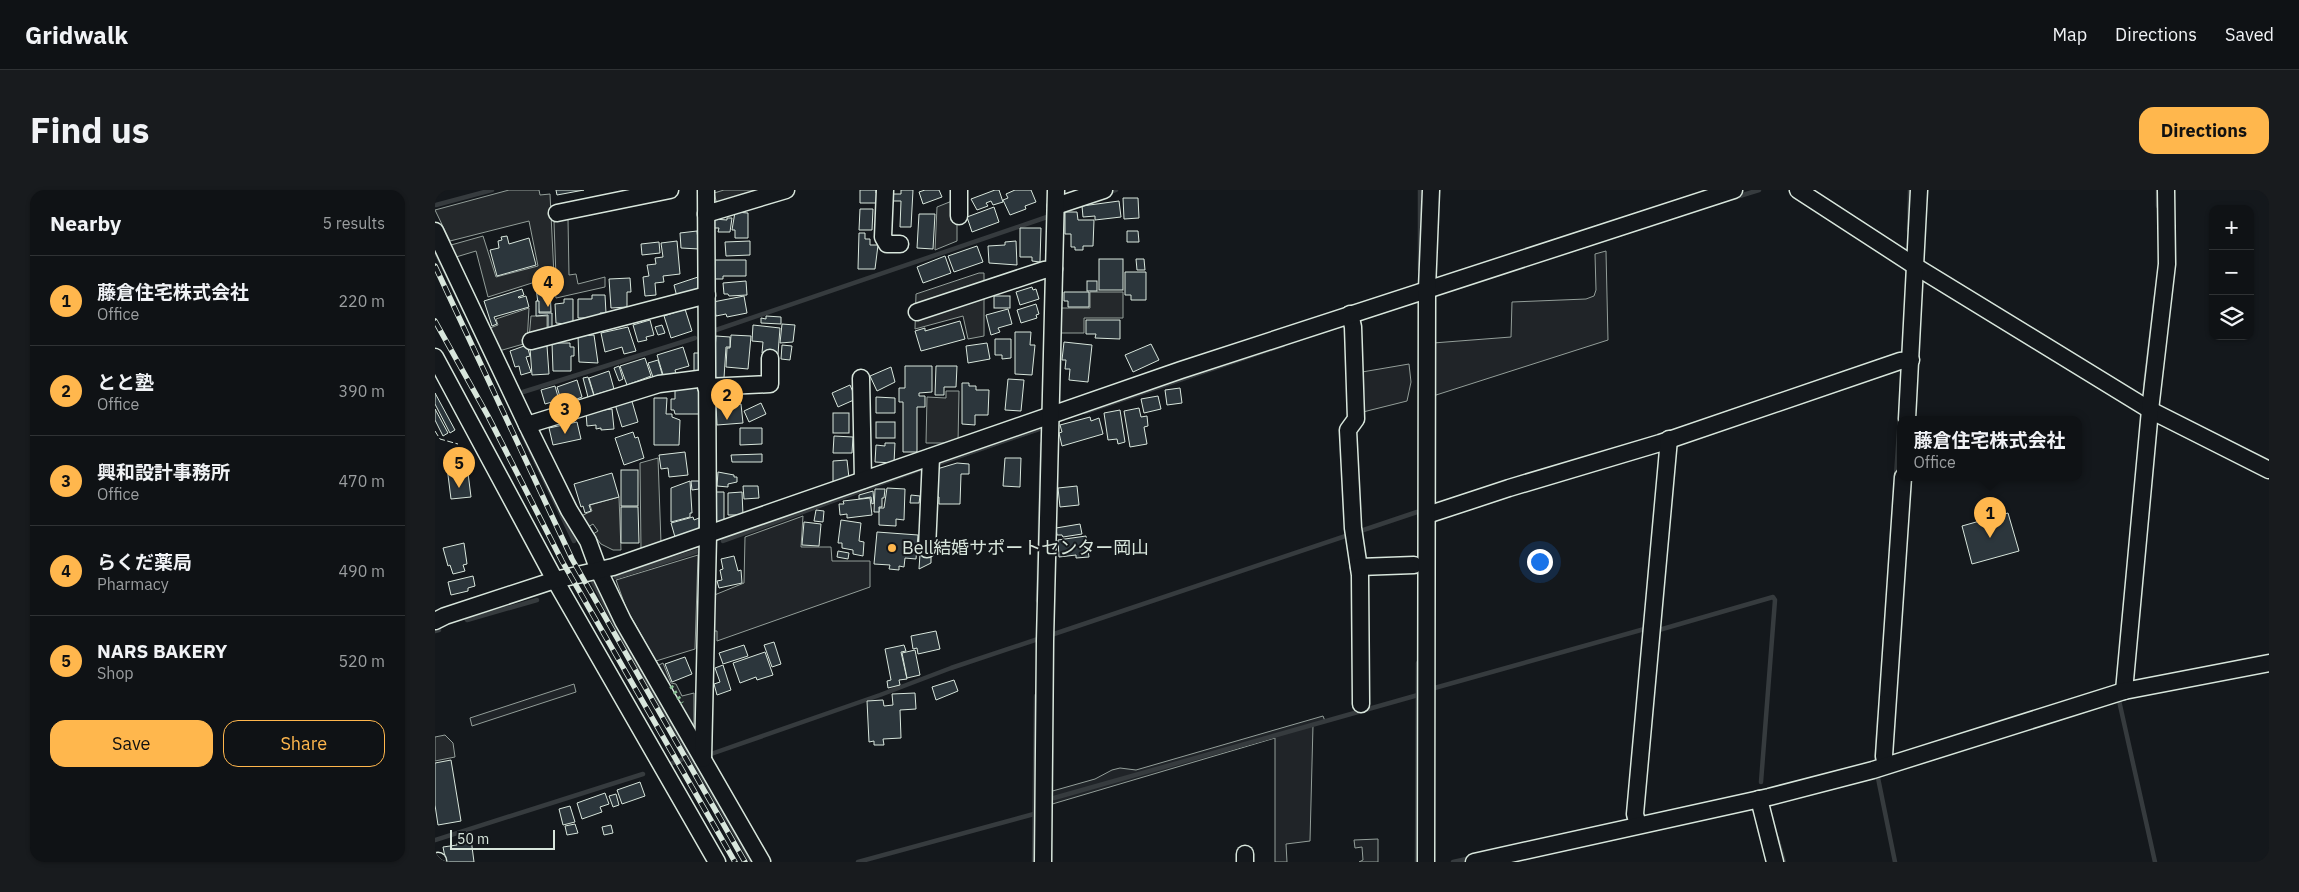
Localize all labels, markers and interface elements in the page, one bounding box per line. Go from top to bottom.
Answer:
text: Gridwalk [25,19,128,51]
text: Map [2052,23,2087,46]
text: Directions [2115,23,2197,46]
text: Saved [2225,23,2274,46]
text: Find us [30,107,149,153]
button: Directions [2139,107,2269,154]
map controls [2209,205,2254,340]
button: + [2209,205,2254,250]
text: Nearby [50,209,121,237]
text: 5 results [322,213,385,233]
button: − [2209,250,2254,295]
pin: 4 [532,266,564,307]
text: 藤倉住宅株式会社 [97,280,249,304]
text: 1 [61,291,71,311]
text: 220 m [338,291,385,311]
button: layers [2209,295,2254,340]
text: Office [97,304,139,324]
text: とと塾 [97,370,154,394]
pin: 2 [711,379,743,420]
text: 2 [61,381,71,401]
text: 390 m [338,381,385,401]
pin: 3 [549,393,581,434]
text: Office [97,394,139,414]
popup [1897,416,2082,481]
text: 藤倉住宅株式会社 [1913,428,2066,452]
pin: 5 [443,447,475,488]
text: Office [1913,452,1956,472]
text: 興和設計事務所 [97,460,230,484]
text: 3 [61,471,71,491]
text: 470 m [338,471,385,491]
text: Office [97,484,139,504]
pin: 1 [1974,497,2006,538]
place label: Bell結婚サポートセンター岡山 [902,536,1149,559]
marker: Bell結婚サポートセンター岡山 [886,542,898,554]
your location [1527,549,1553,575]
text: らくだ薬局 [97,550,192,574]
text: 4 [61,561,71,581]
text: 490 m [338,561,385,581]
text: Pharmacy [97,574,169,594]
text: NARS BAKERY [97,639,227,663]
text: 5 [61,651,71,671]
text: 520 m [338,651,385,671]
text: Shop [97,663,134,683]
button: Save [50,720,213,767]
button: Share [223,720,385,767]
scale bar [450,827,555,850]
text: 50 m [457,830,489,848]

